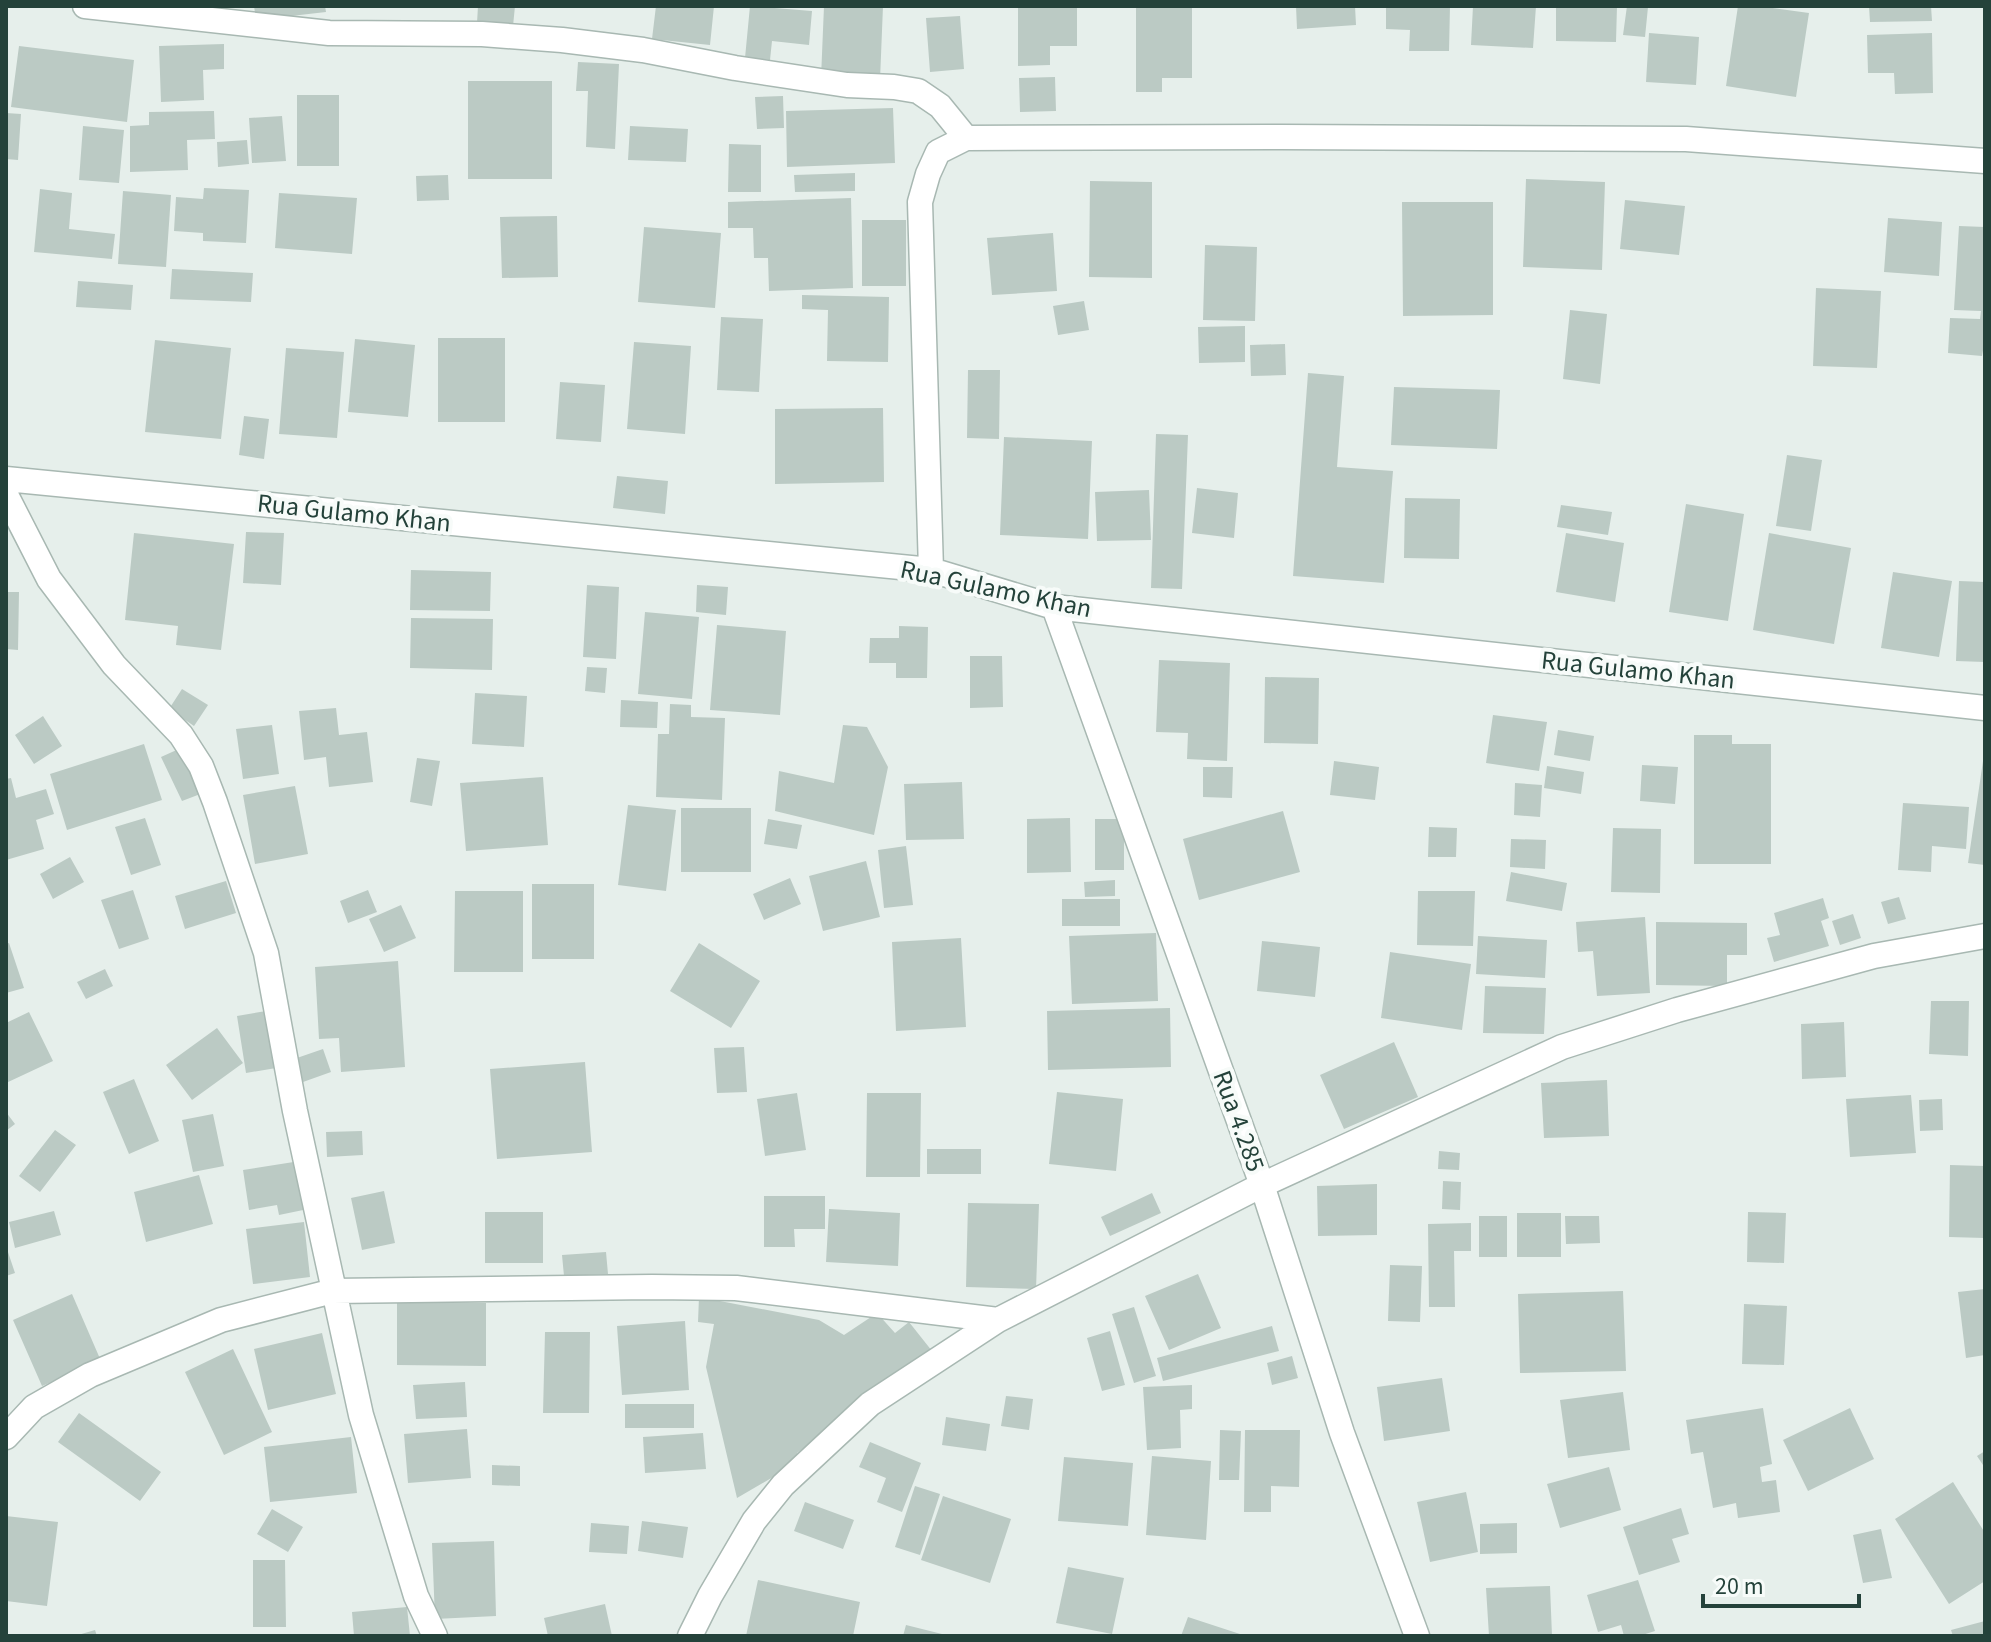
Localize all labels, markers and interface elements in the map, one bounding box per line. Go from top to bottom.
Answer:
street label: Rua Gulamo Khan [255,484,453,542]
street label: Rua Gulamo Khan [897,551,1095,627]
street label: Rua Gulamo Khan [1539,641,1737,699]
street label: Rua 4.285 [1204,1065,1274,1177]
scale bar [1703,1558,1859,1608]
text: 20 m [1715,1569,1764,1604]

